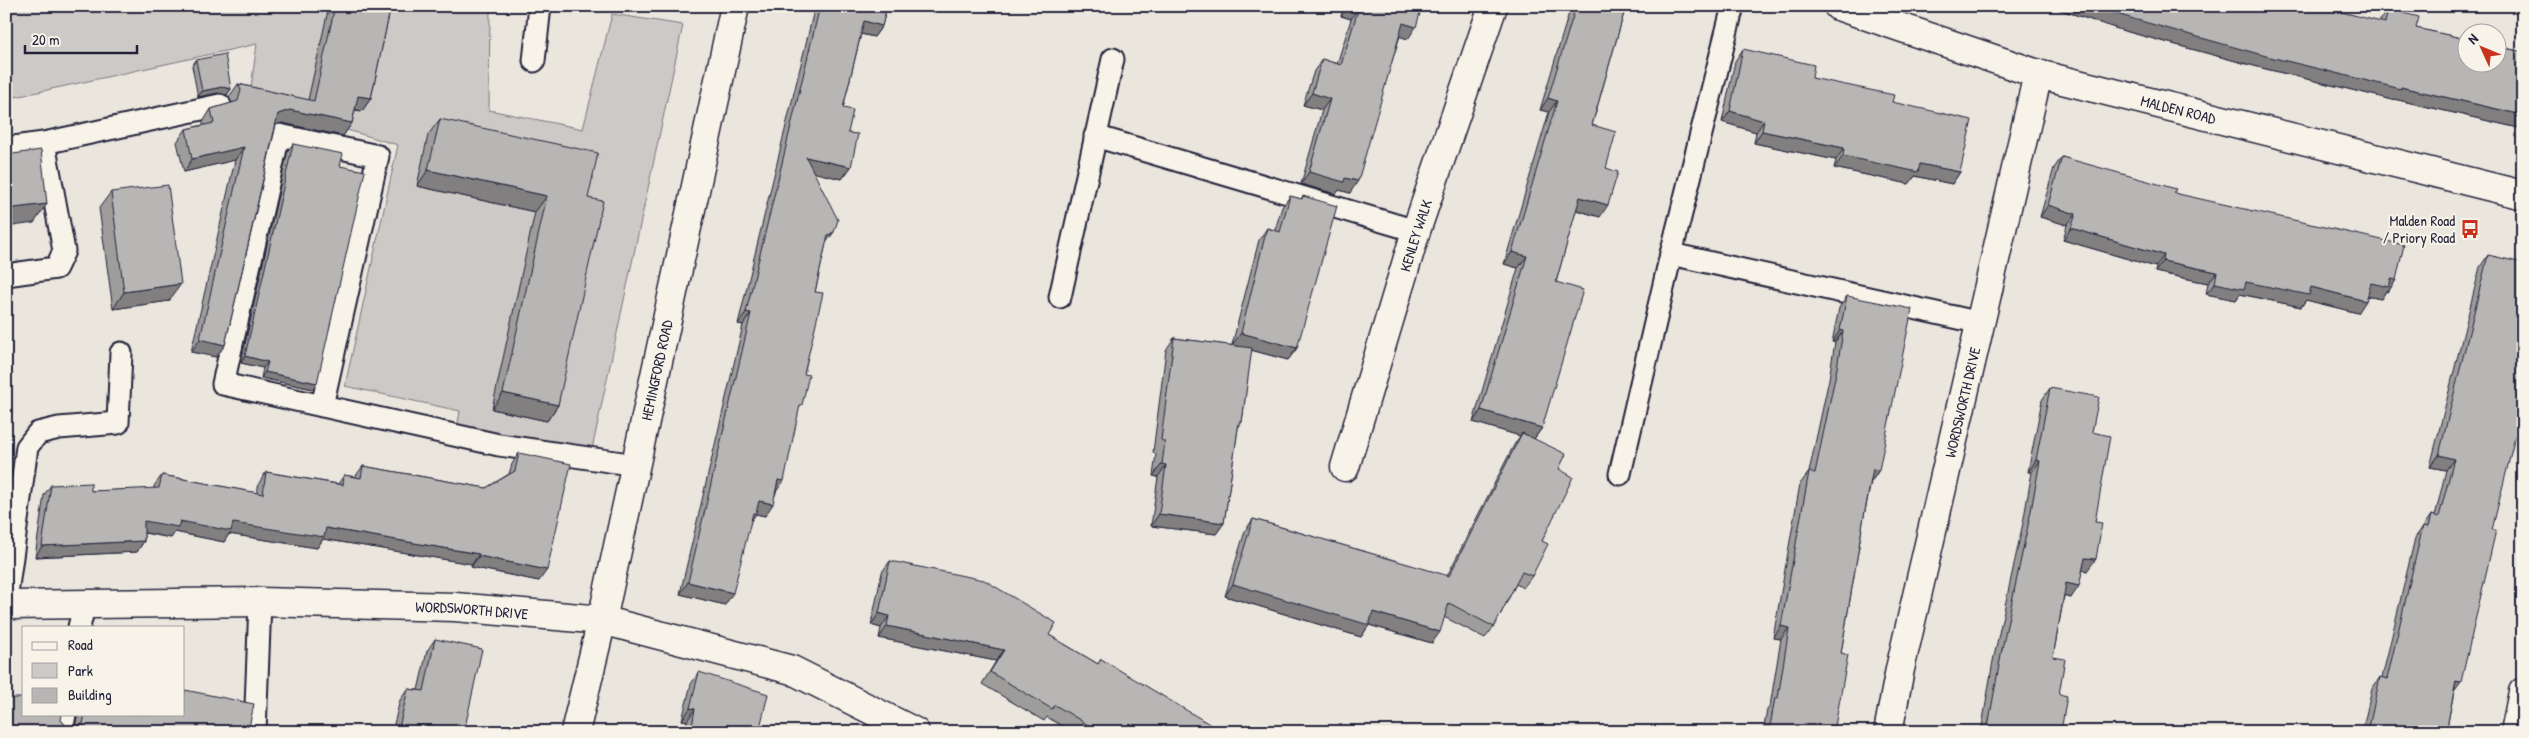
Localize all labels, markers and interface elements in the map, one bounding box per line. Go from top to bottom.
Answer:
scale bar [25,22,138,54]
north arrow [2456,22,2506,72]
text: 20 m [32,29,59,50]
text: N [2463,29,2482,48]
street label: MALDEN ROAD [2139,90,2219,129]
street label: KENLEY WALK [1394,196,1437,274]
place label: Malden Road / Priory Road [2383,210,2455,248]
bus stop icon: Malden Road / Priory Road [2459,218,2481,240]
street label: HEMINGFORD ROAD [635,317,677,422]
street label: WORDSWORTH DRIVE [1939,344,1985,460]
street label: WORDSWORTH DRIVE [415,595,529,624]
legend [22,626,185,716]
text: Road [68,634,93,655]
text: Park [68,660,93,681]
text: Building [68,684,112,705]

